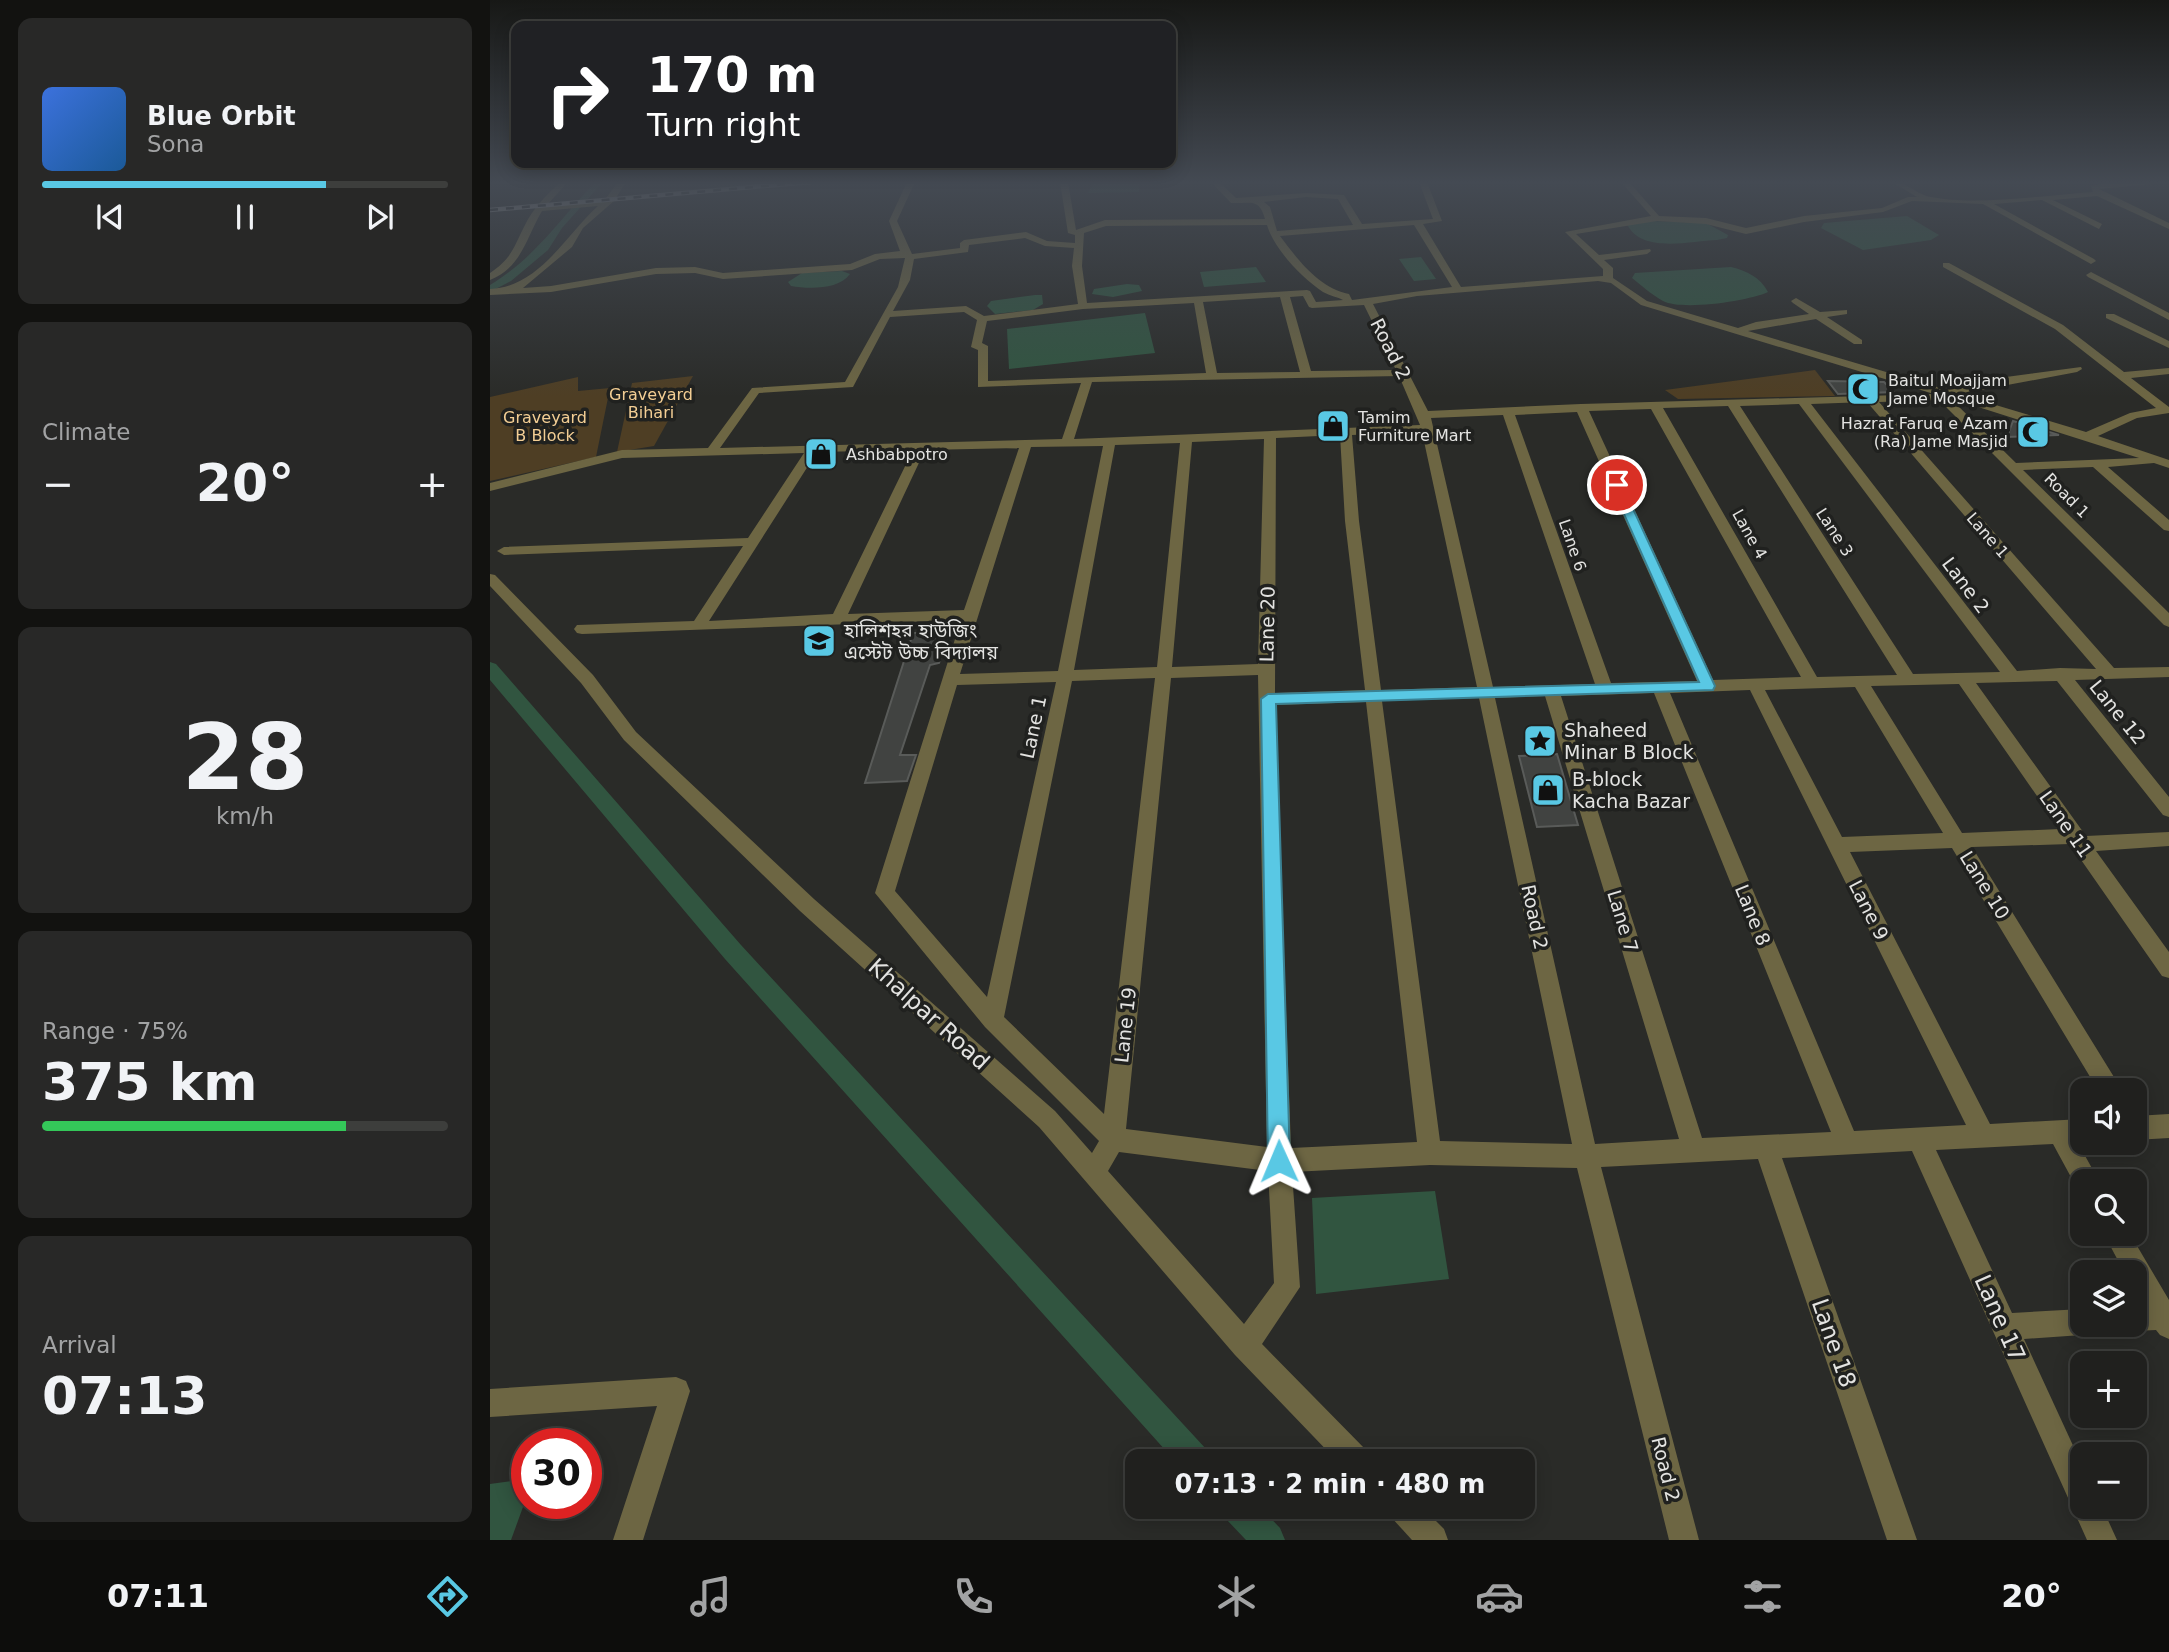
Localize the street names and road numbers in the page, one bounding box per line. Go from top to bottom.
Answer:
street label: Road 2 [1366,315,1416,383]
street label: Road 1 [2040,469,2093,522]
street label: Lane 3 [1812,504,1857,560]
street label: Lane 4 [1728,506,1771,562]
street label: Lane 1 [1963,509,2012,562]
street label: Lane 6 [1555,517,1590,574]
street label: Lane 2 [1938,553,1994,617]
street label: Lane 20 [1255,586,1279,662]
street label: Lane 12 [2085,675,2151,749]
street label: Lane 1 [1016,693,1050,761]
street label: Lane 11 [2035,786,2097,862]
street label: Lane 10 [1955,847,2015,923]
street label: Lane 9 [1845,876,1893,944]
street label: Lane 8 [1731,881,1775,949]
street label: Road 2 [1517,883,1553,951]
street label: Lane 7 [1603,887,1643,955]
street label: Khalpar Road [863,953,995,1075]
street label: Lane 19 [1110,986,1140,1064]
street label: Lane 17 [1969,1271,2031,1365]
street label: Lane 18 [1807,1295,1861,1391]
street label: Road 2 [1647,1434,1685,1504]

